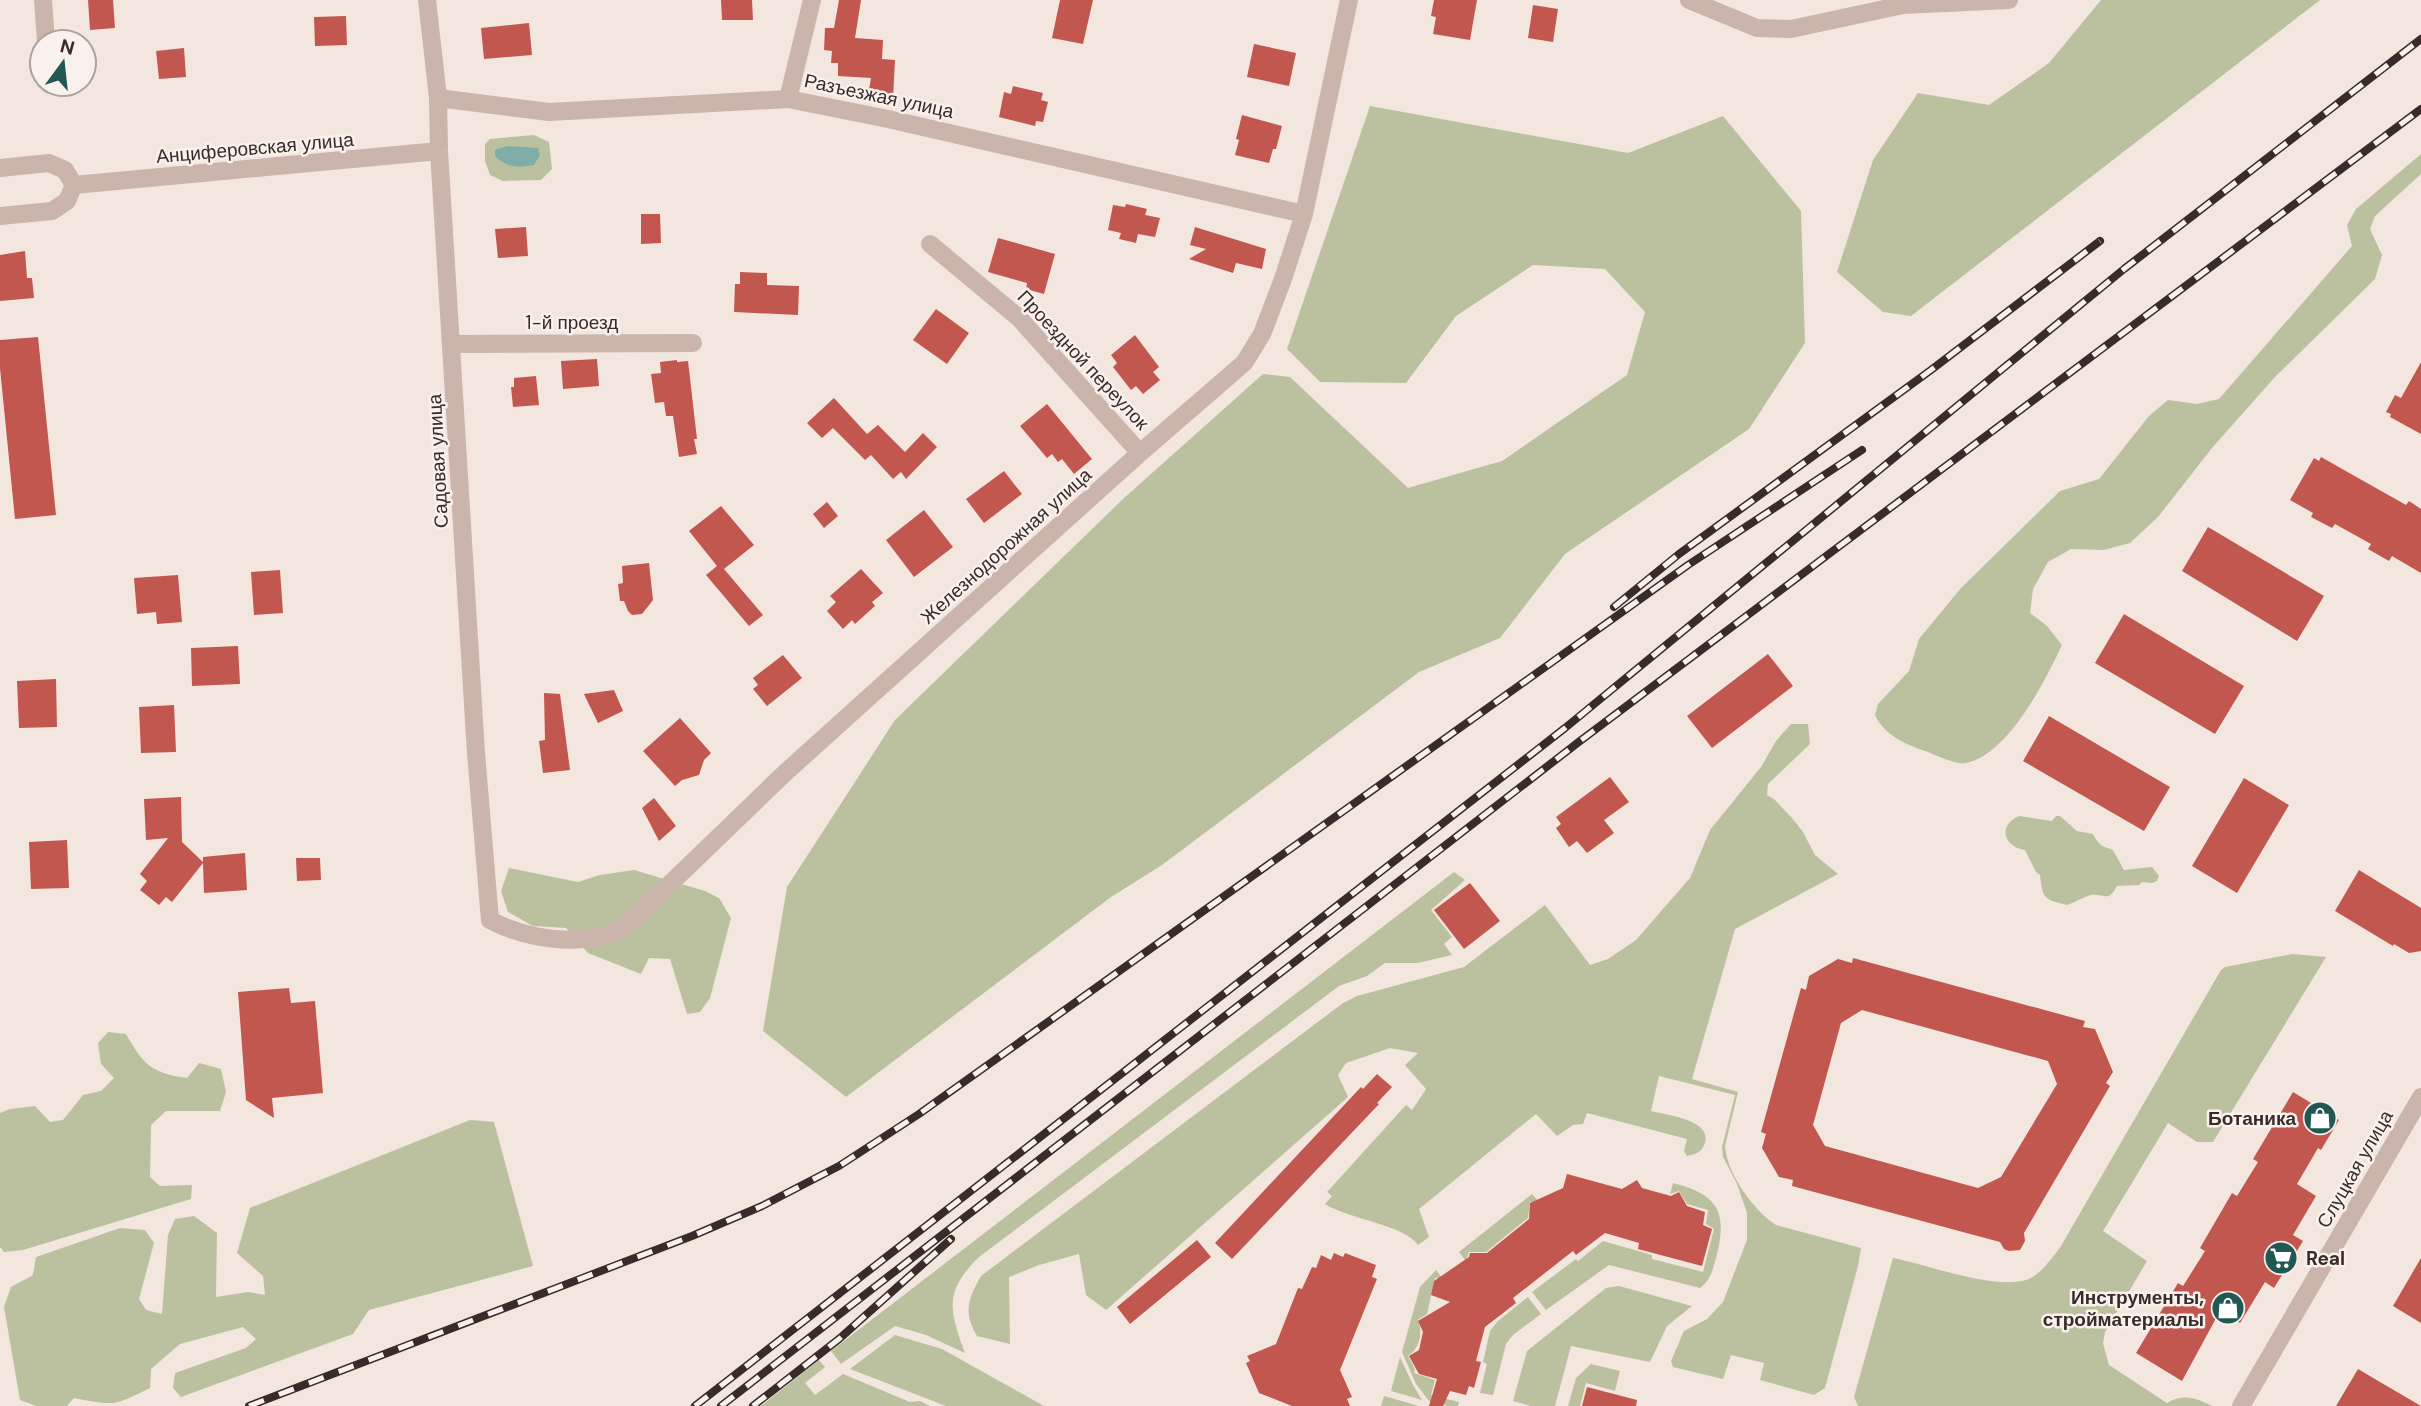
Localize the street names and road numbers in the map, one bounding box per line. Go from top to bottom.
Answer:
street label: Разъезжая улица [802,68,956,124]
street label: Анциферовская улица [155,127,355,169]
street label: Проездной переулок [1012,285,1155,436]
street label: 1-й проезд [526,310,618,335]
street label: Садовая улица [422,393,454,529]
street label: Железнодорожная улица [915,462,1097,629]
street label: Слуцкая улица [2311,1105,2399,1232]

